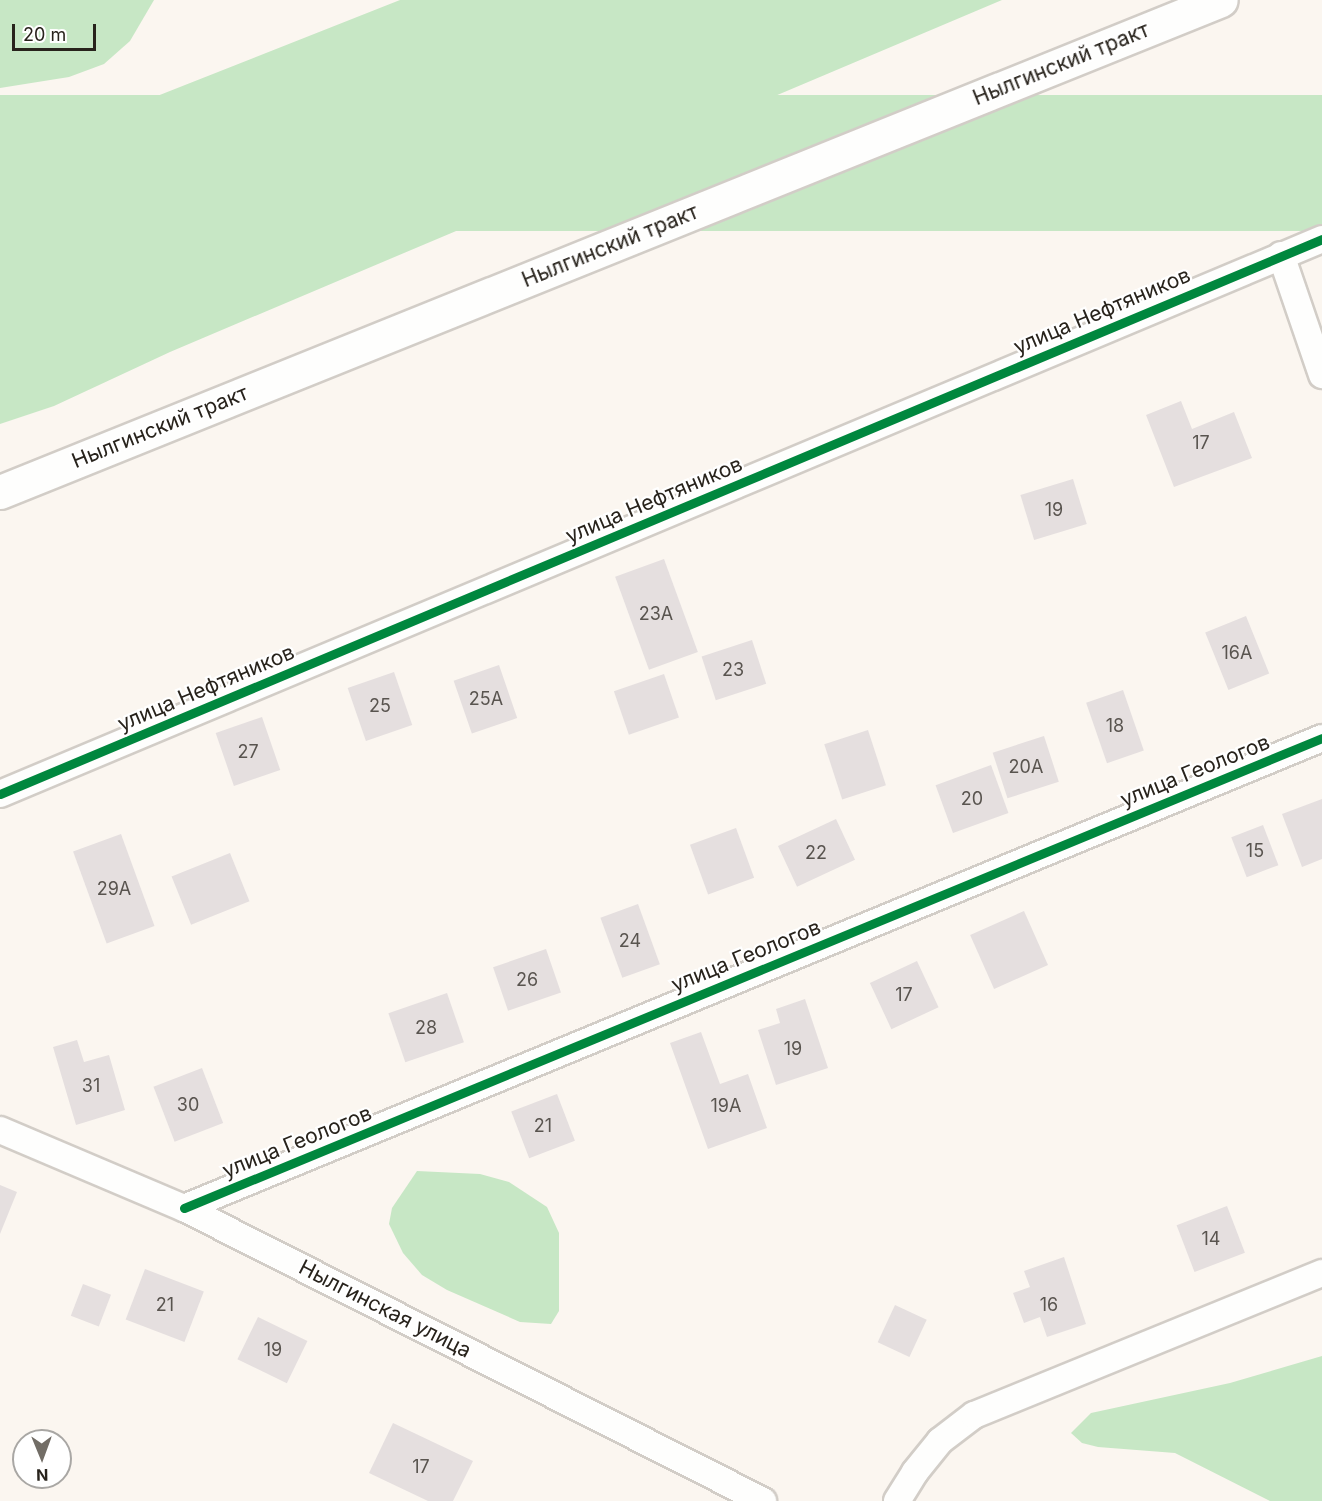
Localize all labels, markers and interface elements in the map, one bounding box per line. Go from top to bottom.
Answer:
scale bar [15,12,99,50]
street label: Нылгинский тракт [969,17,1153,111]
text: 20 m [23,24,66,45]
street label: Нылгинский тракт [518,199,702,293]
street label: улица Нефтяников [1010,262,1194,360]
street label: Нылгинский тракт [68,380,252,474]
house number: 17 [1192,432,1210,454]
street label: улица Нефтяников [562,451,746,549]
house number: 19 [1045,499,1063,521]
house number: 23А [639,603,673,625]
street label: улица Нефтяников [114,639,298,737]
house number: 16А [1222,642,1252,664]
house number: 23 [722,659,744,681]
house number: 25А [469,688,503,710]
house number: 25 [369,695,391,717]
house number: 18 [1106,715,1124,737]
street label: улица Геологов [1117,730,1273,812]
house number: 27 [237,741,259,763]
house number: 20А [1009,756,1043,778]
house number: 20 [961,788,983,810]
house number: 15 [1246,840,1264,862]
house number: 22 [805,842,827,864]
house number: 29А [97,878,131,900]
street label: улица Геологов [668,915,824,997]
house number: 24 [619,930,641,952]
house number: 26 [516,969,538,991]
house number: 17 [895,984,913,1006]
house number: 28 [415,1017,437,1039]
house number: 19 [784,1038,802,1060]
house number: 31 [82,1075,100,1097]
house number: 30 [177,1094,199,1116]
house number: 19А [711,1095,741,1117]
street label: улица Геологов [219,1101,375,1183]
house number: 21 [534,1115,552,1137]
house number: 14 [1202,1228,1220,1250]
street label: Нылгинская улица [295,1255,475,1363]
house number: 21 [156,1294,174,1316]
house number: 16 [1040,1294,1058,1316]
house number: 19 [264,1339,282,1361]
north arrow [12,1429,72,1489]
house number: 17 [412,1456,430,1478]
text: N [36,1465,49,1485]

